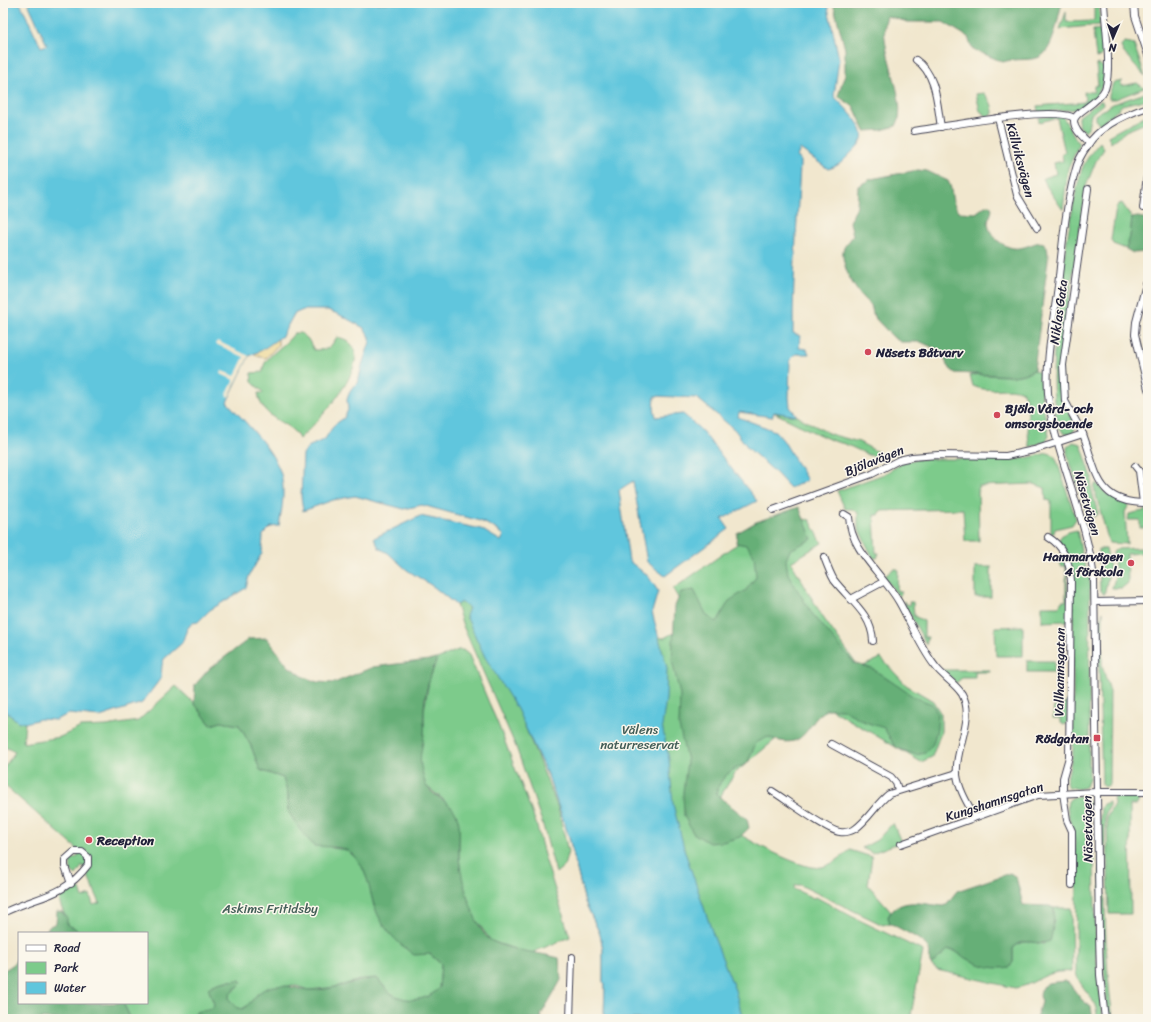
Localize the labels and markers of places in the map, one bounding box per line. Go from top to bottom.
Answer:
place label: Näsets Båtvarv [875,341,964,364]
marker: Näsets Båtvarv [863,347,873,357]
place label: Bjöla Vård- och omsorgsboende [1005,397,1094,435]
marker: Bjöla Vård- och omsorgsboende [992,410,1002,420]
place label: Hammarvägen 4 förskola [1042,545,1124,583]
marker: Hammarvägen 4 förskola [1126,558,1136,568]
place label: Rödgatan [1035,727,1090,750]
marker: Rödgatan [1092,733,1102,743]
place label: Reception [96,829,155,852]
marker: Reception [84,835,94,845]

